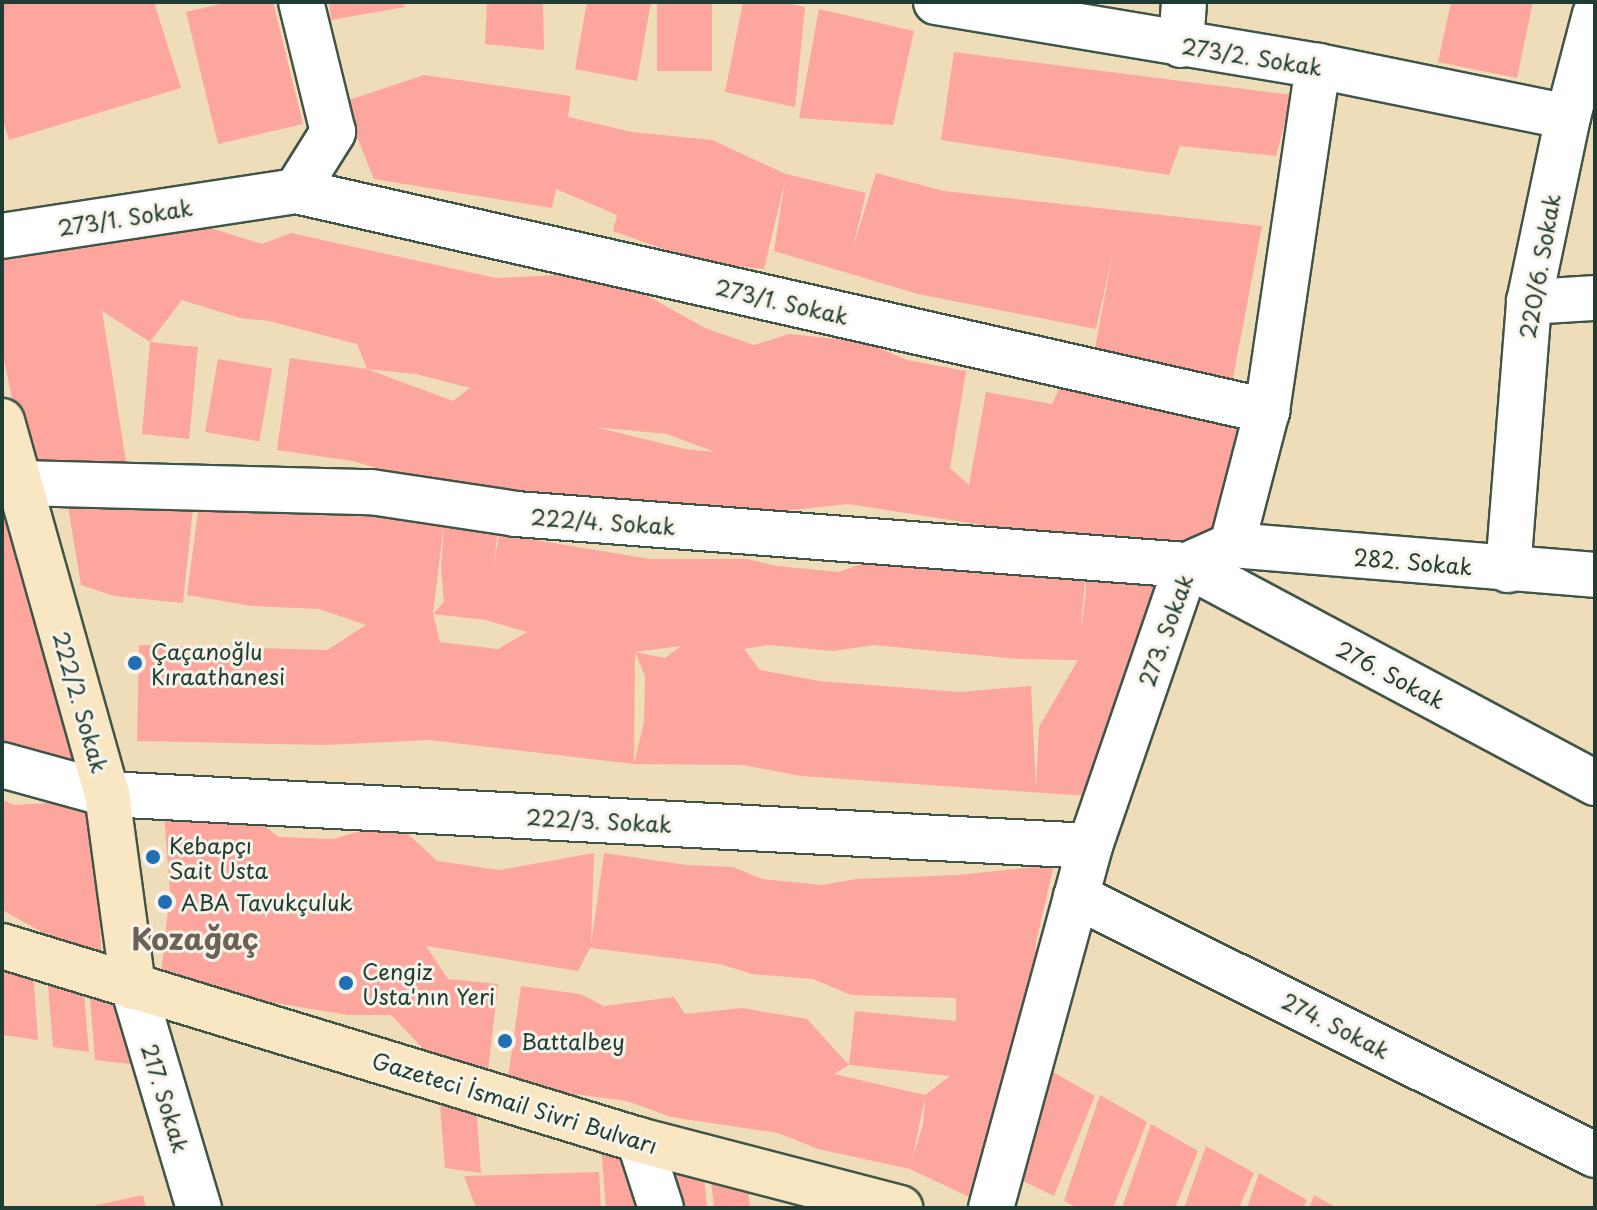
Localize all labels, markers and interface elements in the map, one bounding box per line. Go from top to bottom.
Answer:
street label: 273/2. Sokak [1179,32,1325,80]
street label: 220/6. Sokak [1513,191,1565,341]
street label: 273/1. Sokak [54,193,196,241]
street label: 273/1. Sokak [711,272,853,330]
street label: 222/4. Sokak [529,503,677,539]
street label: 282. Sokak [1352,543,1474,579]
street label: 273. Sokak [1132,570,1198,690]
street label: 222/2. Sokak [48,627,114,777]
street label: 276. Sokak [1332,634,1450,714]
place label: Çaçanoğlu Kıraathanesi [151,637,285,688]
marker: Çaçanoğlu Kıraathanesi [126,654,144,672]
street label: 222/3. Sokak [525,803,673,837]
place label: Kebapçı Sait Usta [169,831,268,882]
marker: Kebapçı Sait Usta [144,848,162,866]
place label: ABA Tavukçuluk [181,889,352,915]
marker: ABA Tavukçuluk [156,893,174,911]
district label: Kozağaç [131,920,259,956]
place label: Cengiz Usta'nın Yeri [362,957,495,1008]
marker: Cengiz Usta'nın Yeri [337,974,355,992]
street label: 274. Sokak [1277,986,1395,1064]
place label: Battalbey [521,1028,625,1054]
marker: Battalbey [496,1032,514,1050]
street label: 217. Sokak [137,1039,195,1157]
street label: Gazeteci İsmail Sivri Bulvarı [368,1046,662,1158]

